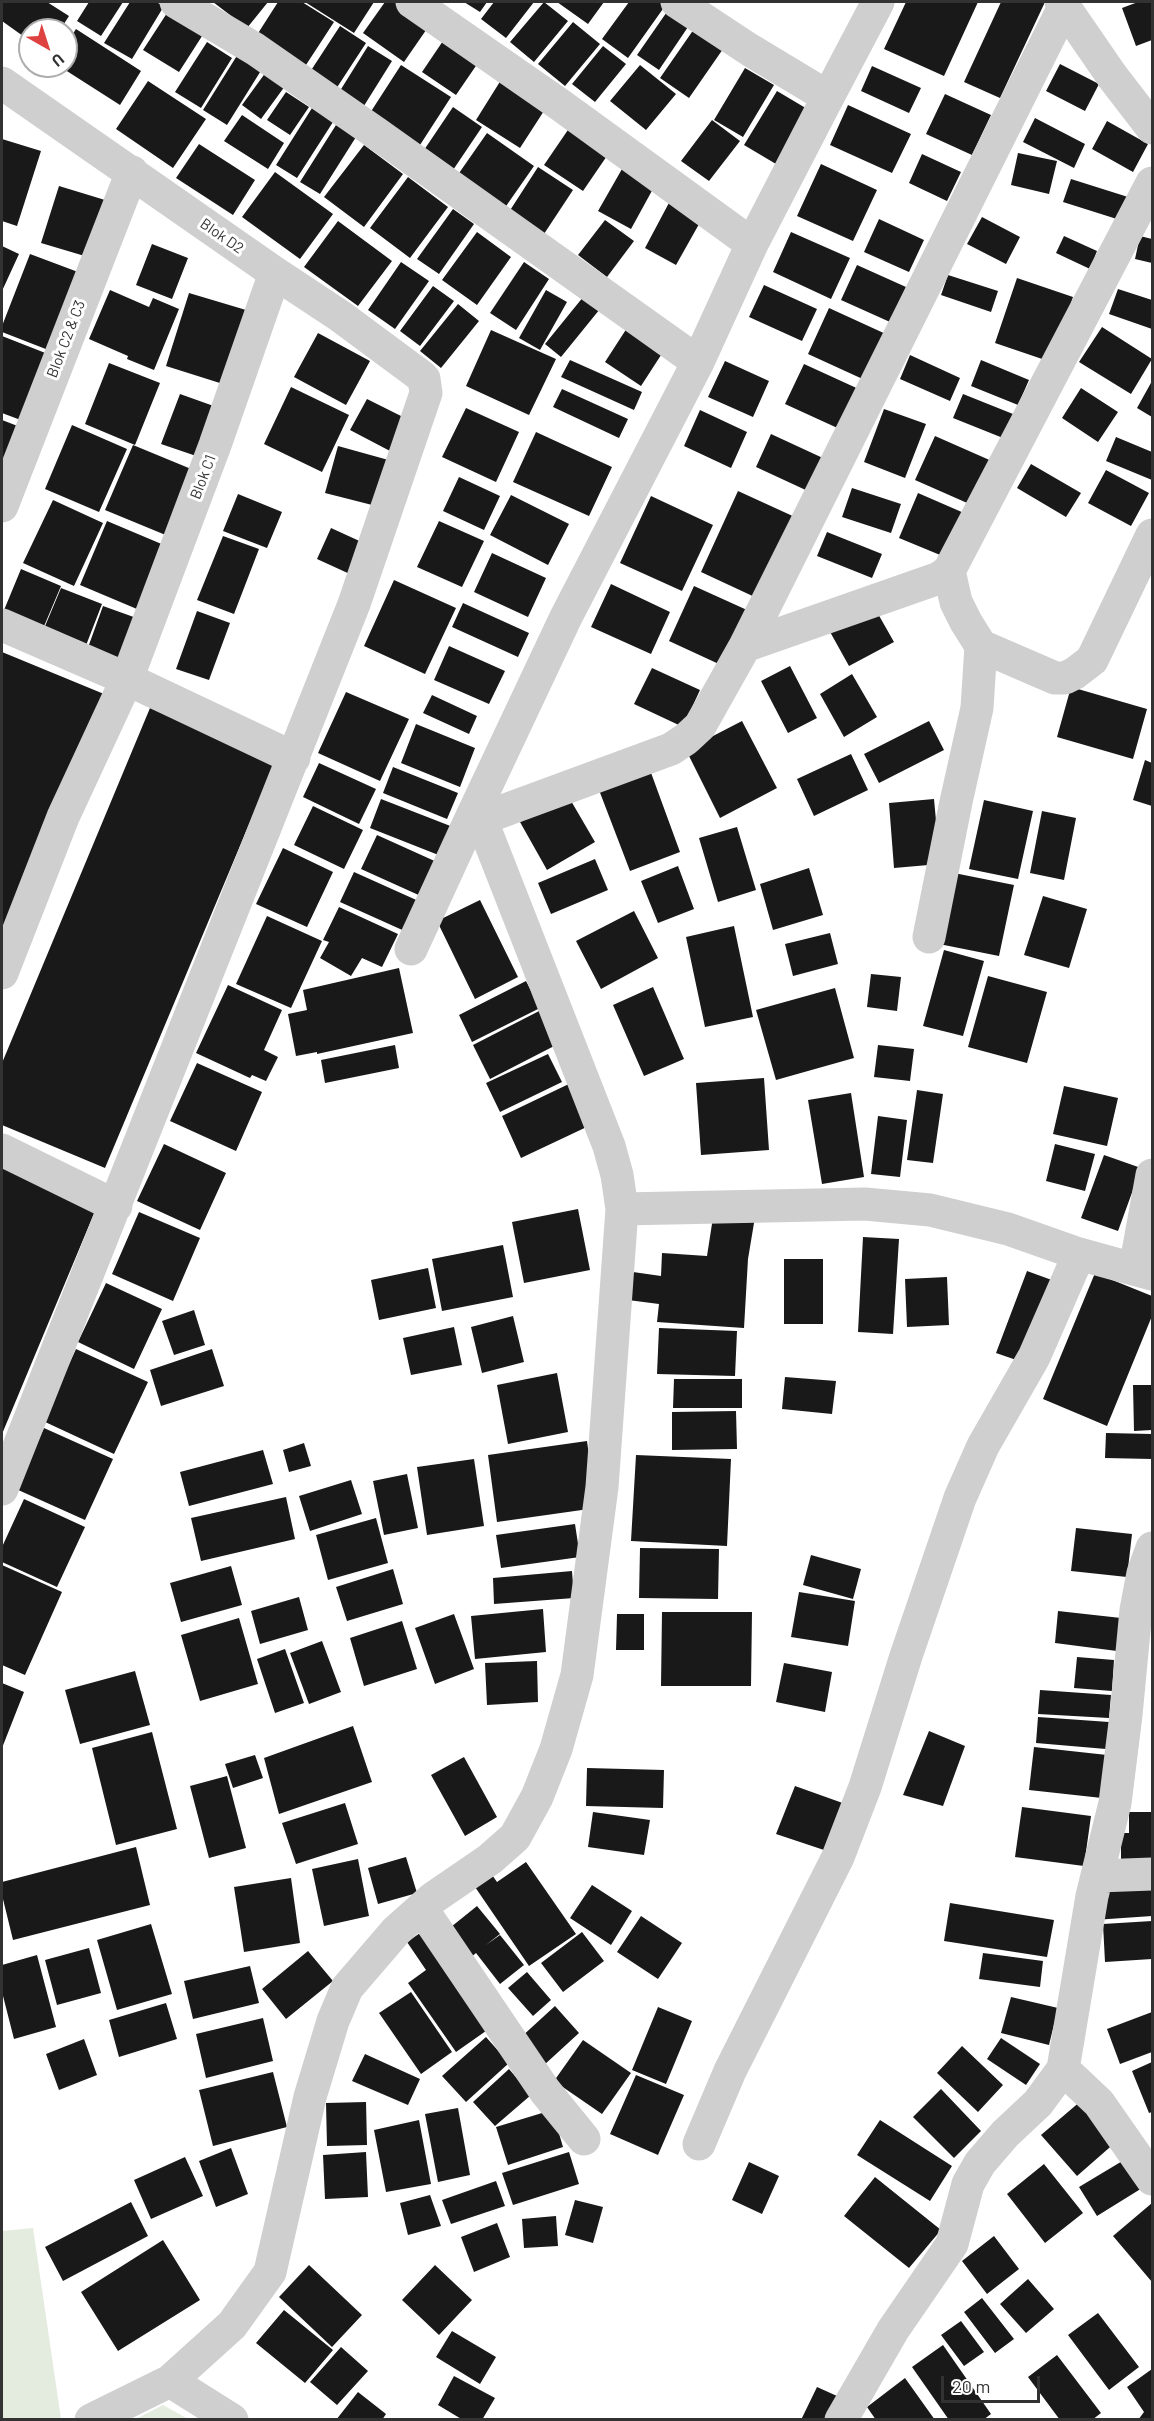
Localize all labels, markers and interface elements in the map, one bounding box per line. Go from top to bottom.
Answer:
north arrow [18,18,78,78]
text: U [48,50,68,71]
street label: Blok D2 [197,215,247,257]
street label: Blok C2 & C3 [43,298,89,380]
street label: Blok C1 [186,452,220,502]
scale bar [944,2364,1043,2402]
text: 20 m [952,2375,990,2397]

